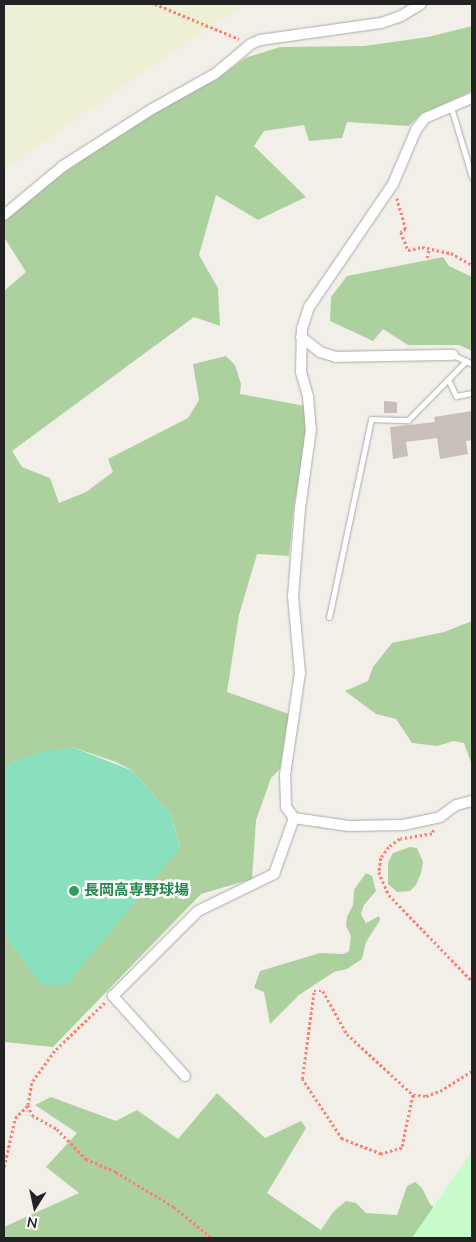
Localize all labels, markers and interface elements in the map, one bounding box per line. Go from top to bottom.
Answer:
place label: 長岡高専野球場 [84,882,189,900]
marker: 長岡高専野球場 [68,885,80,897]
north arrow [10,1182,60,1232]
text: N [26,1212,39,1233]

